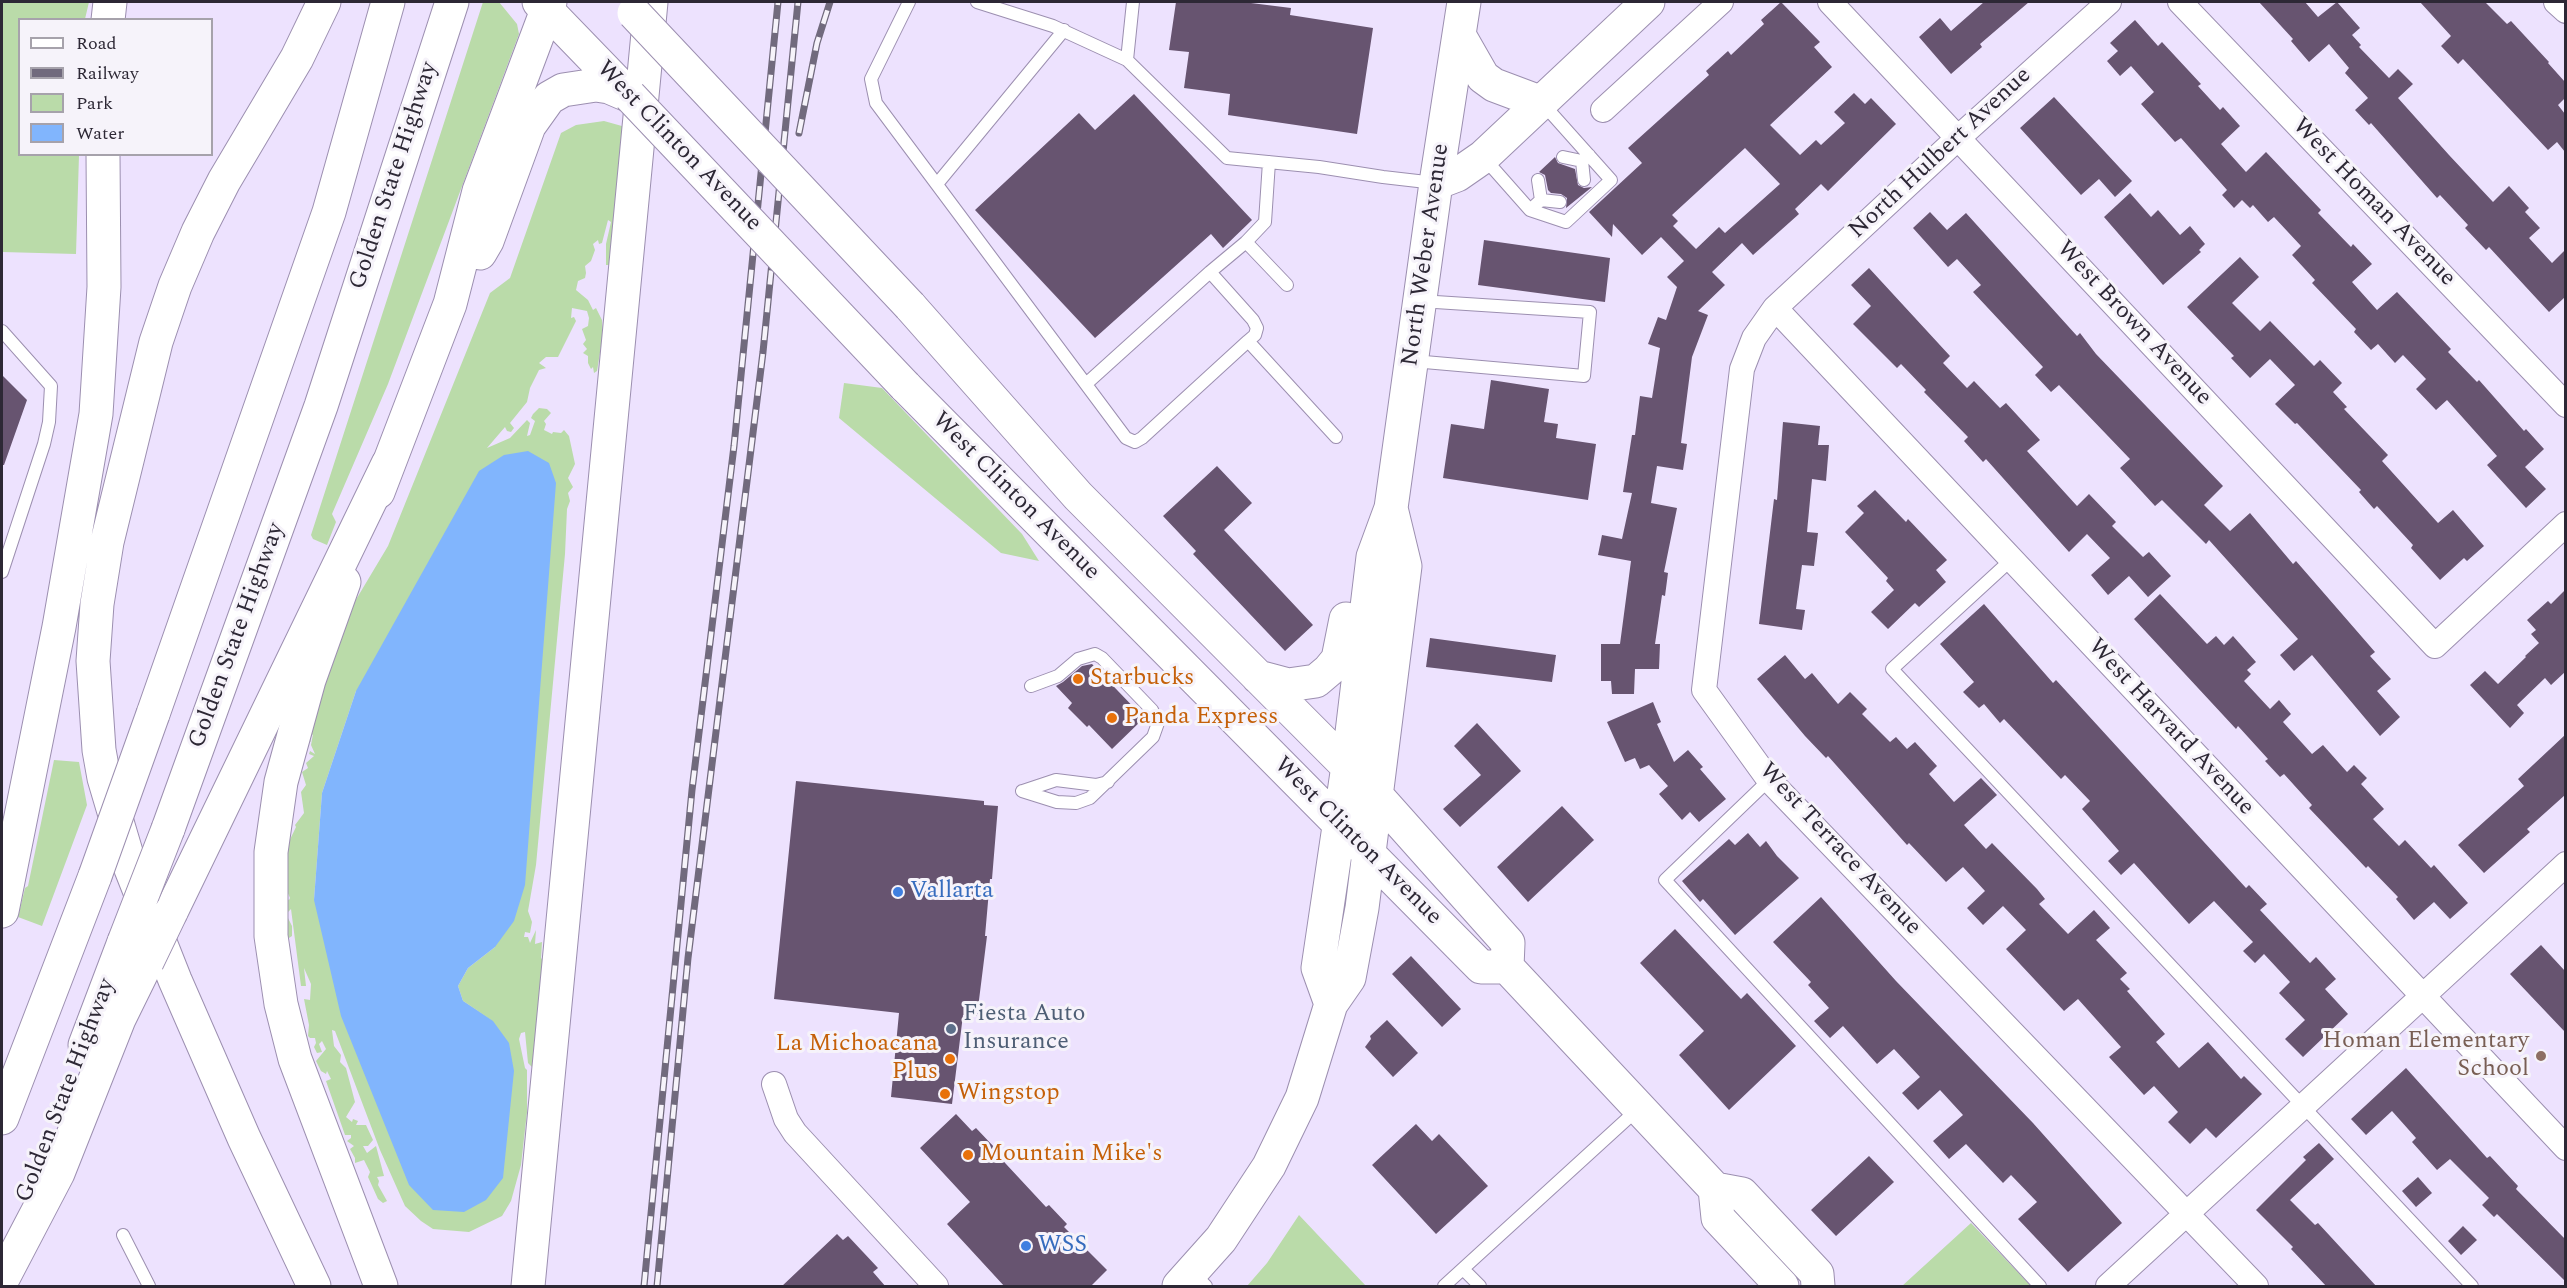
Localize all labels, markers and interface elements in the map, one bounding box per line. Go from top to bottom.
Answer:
legend [18,18,213,156]
text: Road [76,30,117,57]
street label: West Clinton Avenue [589,56,767,238]
street label: Golden State Highway [345,59,445,293]
text: Railway [76,60,139,87]
street label: North Hulbert Avenue [1844,62,2038,246]
text: Park [76,90,113,117]
street label: West Homan Avenue [2285,113,2461,293]
text: Water [76,120,124,147]
street label: North Weber Avenue [1397,142,1457,368]
street label: West Brown Avenue [2049,236,2217,412]
street label: West Clinton Avenue [925,407,1105,587]
street label: Golden State Highway [184,519,292,753]
street label: West Harvard Avenue [2081,634,2259,822]
place label: Starbucks [1090,665,1194,693]
marker: Starbucks [1071,672,1085,686]
place label: Panda Express [1124,704,1278,732]
marker: Panda Express [1105,711,1119,725]
street label: West Clinton Avenue [1267,752,1447,932]
street label: West Terrace Avenue [1752,758,1926,942]
place label: Vallarta [910,878,994,906]
marker: Vallarta [891,885,905,899]
street label: Golden State Highway [11,975,123,1207]
place label: Fiesta Auto Insurance [963,1001,1085,1057]
marker: Fiesta Auto Insurance [944,1022,958,1036]
place label: Homan Elementary School [2323,1028,2529,1084]
place label: La Michoacana Plus [775,1031,938,1087]
marker: Homan Elementary School [2534,1049,2548,1063]
marker: La Michoacana Plus [943,1052,957,1066]
place label: Wingstop [957,1080,1060,1108]
marker: Wingstop [938,1087,952,1101]
place label: Mountain Mike's [980,1141,1163,1169]
marker: Mountain Mike's [961,1148,975,1162]
place label: WSS [1038,1232,1087,1260]
marker: WSS [1019,1239,1033,1253]

